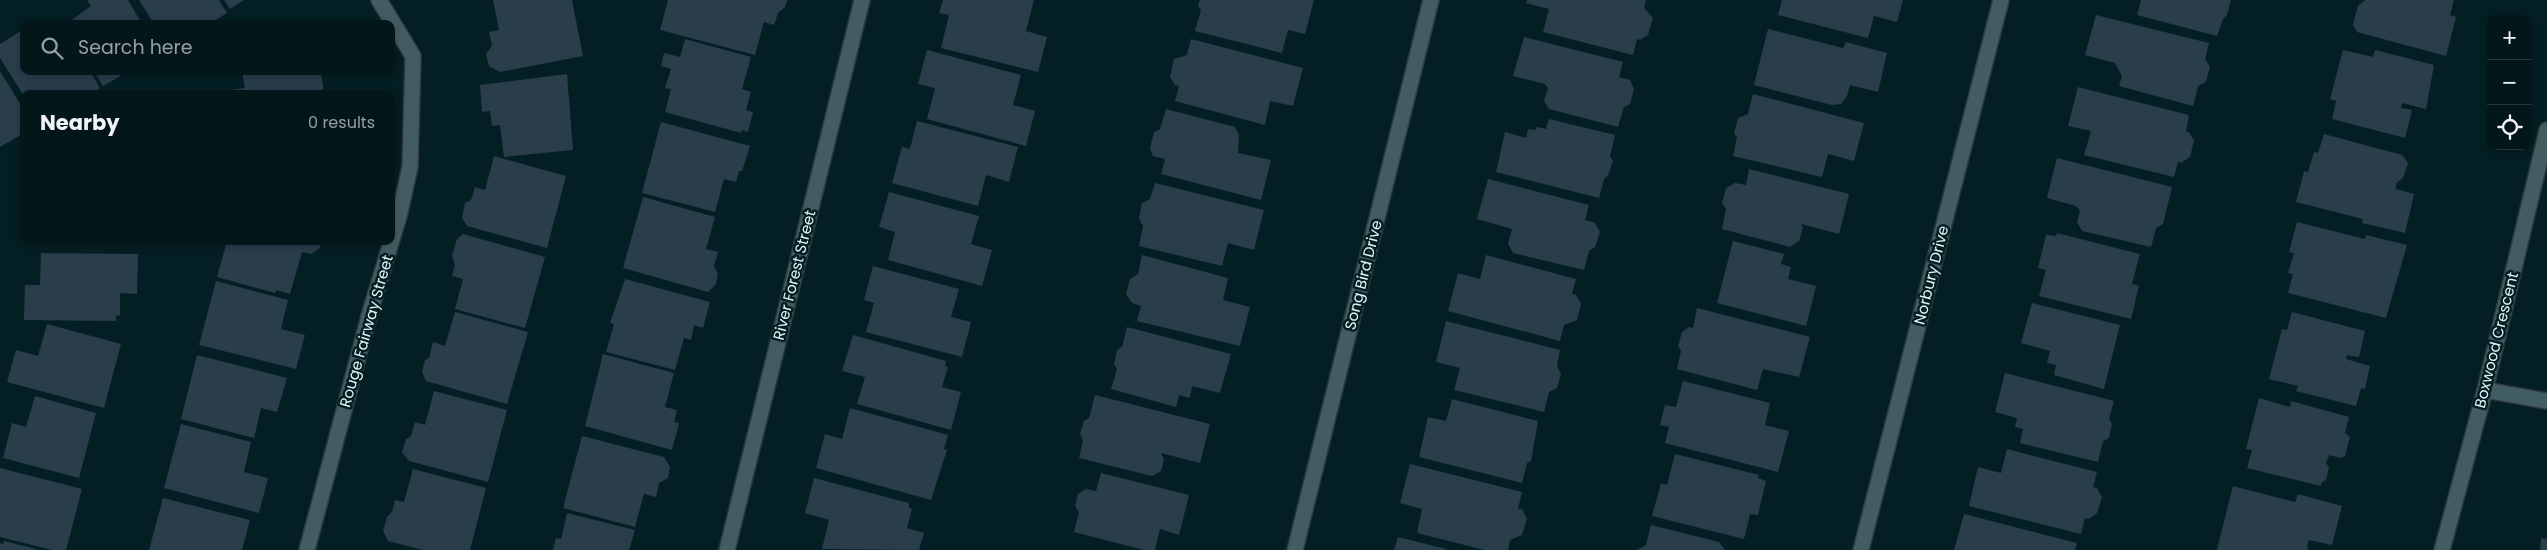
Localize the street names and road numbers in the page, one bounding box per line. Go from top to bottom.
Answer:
street label: River Forest Street [768,208,820,342]
street label: Song Bird Drive [1339,218,1387,332]
street label: Norbury Drive [1909,223,1953,327]
street label: Rouge Fairway Street [334,252,398,410]
street label: Boxwood Crescent [2469,270,2523,410]

